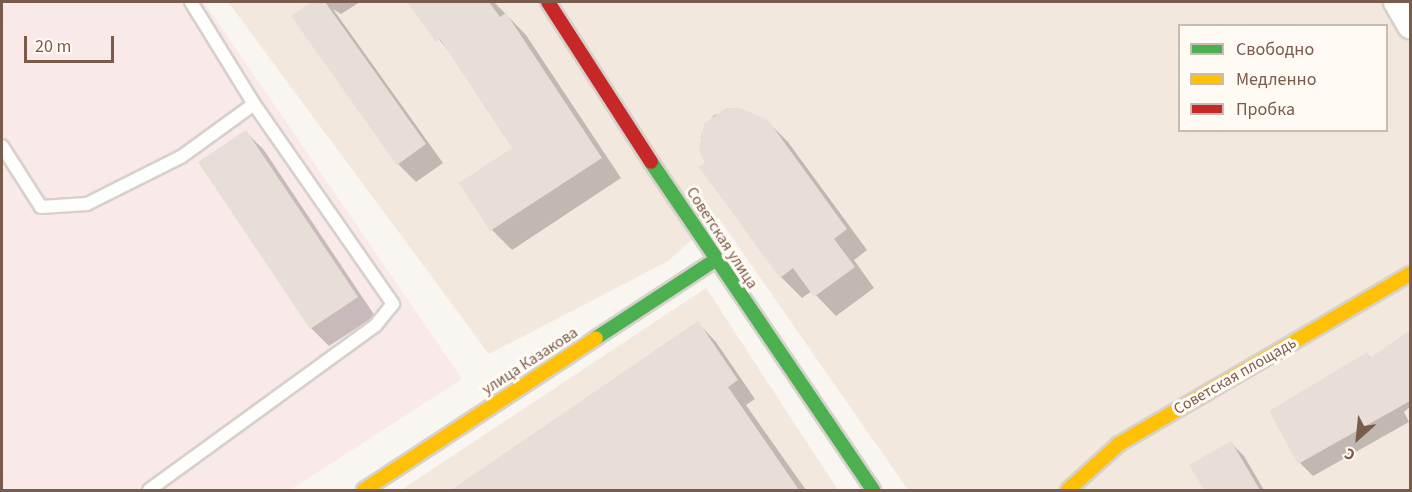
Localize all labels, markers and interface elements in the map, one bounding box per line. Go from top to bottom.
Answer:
scale bar [27,24,117,62]
legend [1178,24,1388,132]
text: 20 m [35,34,71,59]
text: Свободно [1236,37,1314,62]
text: Медленно [1236,67,1316,92]
text: Пробка [1236,97,1295,122]
street label: Советская улица [682,184,762,292]
street label: улица Казакова [479,323,581,399]
street label: Советская площадь [1170,333,1300,419]
north arrow [1328,408,1388,468]
text: С [1341,442,1359,466]

